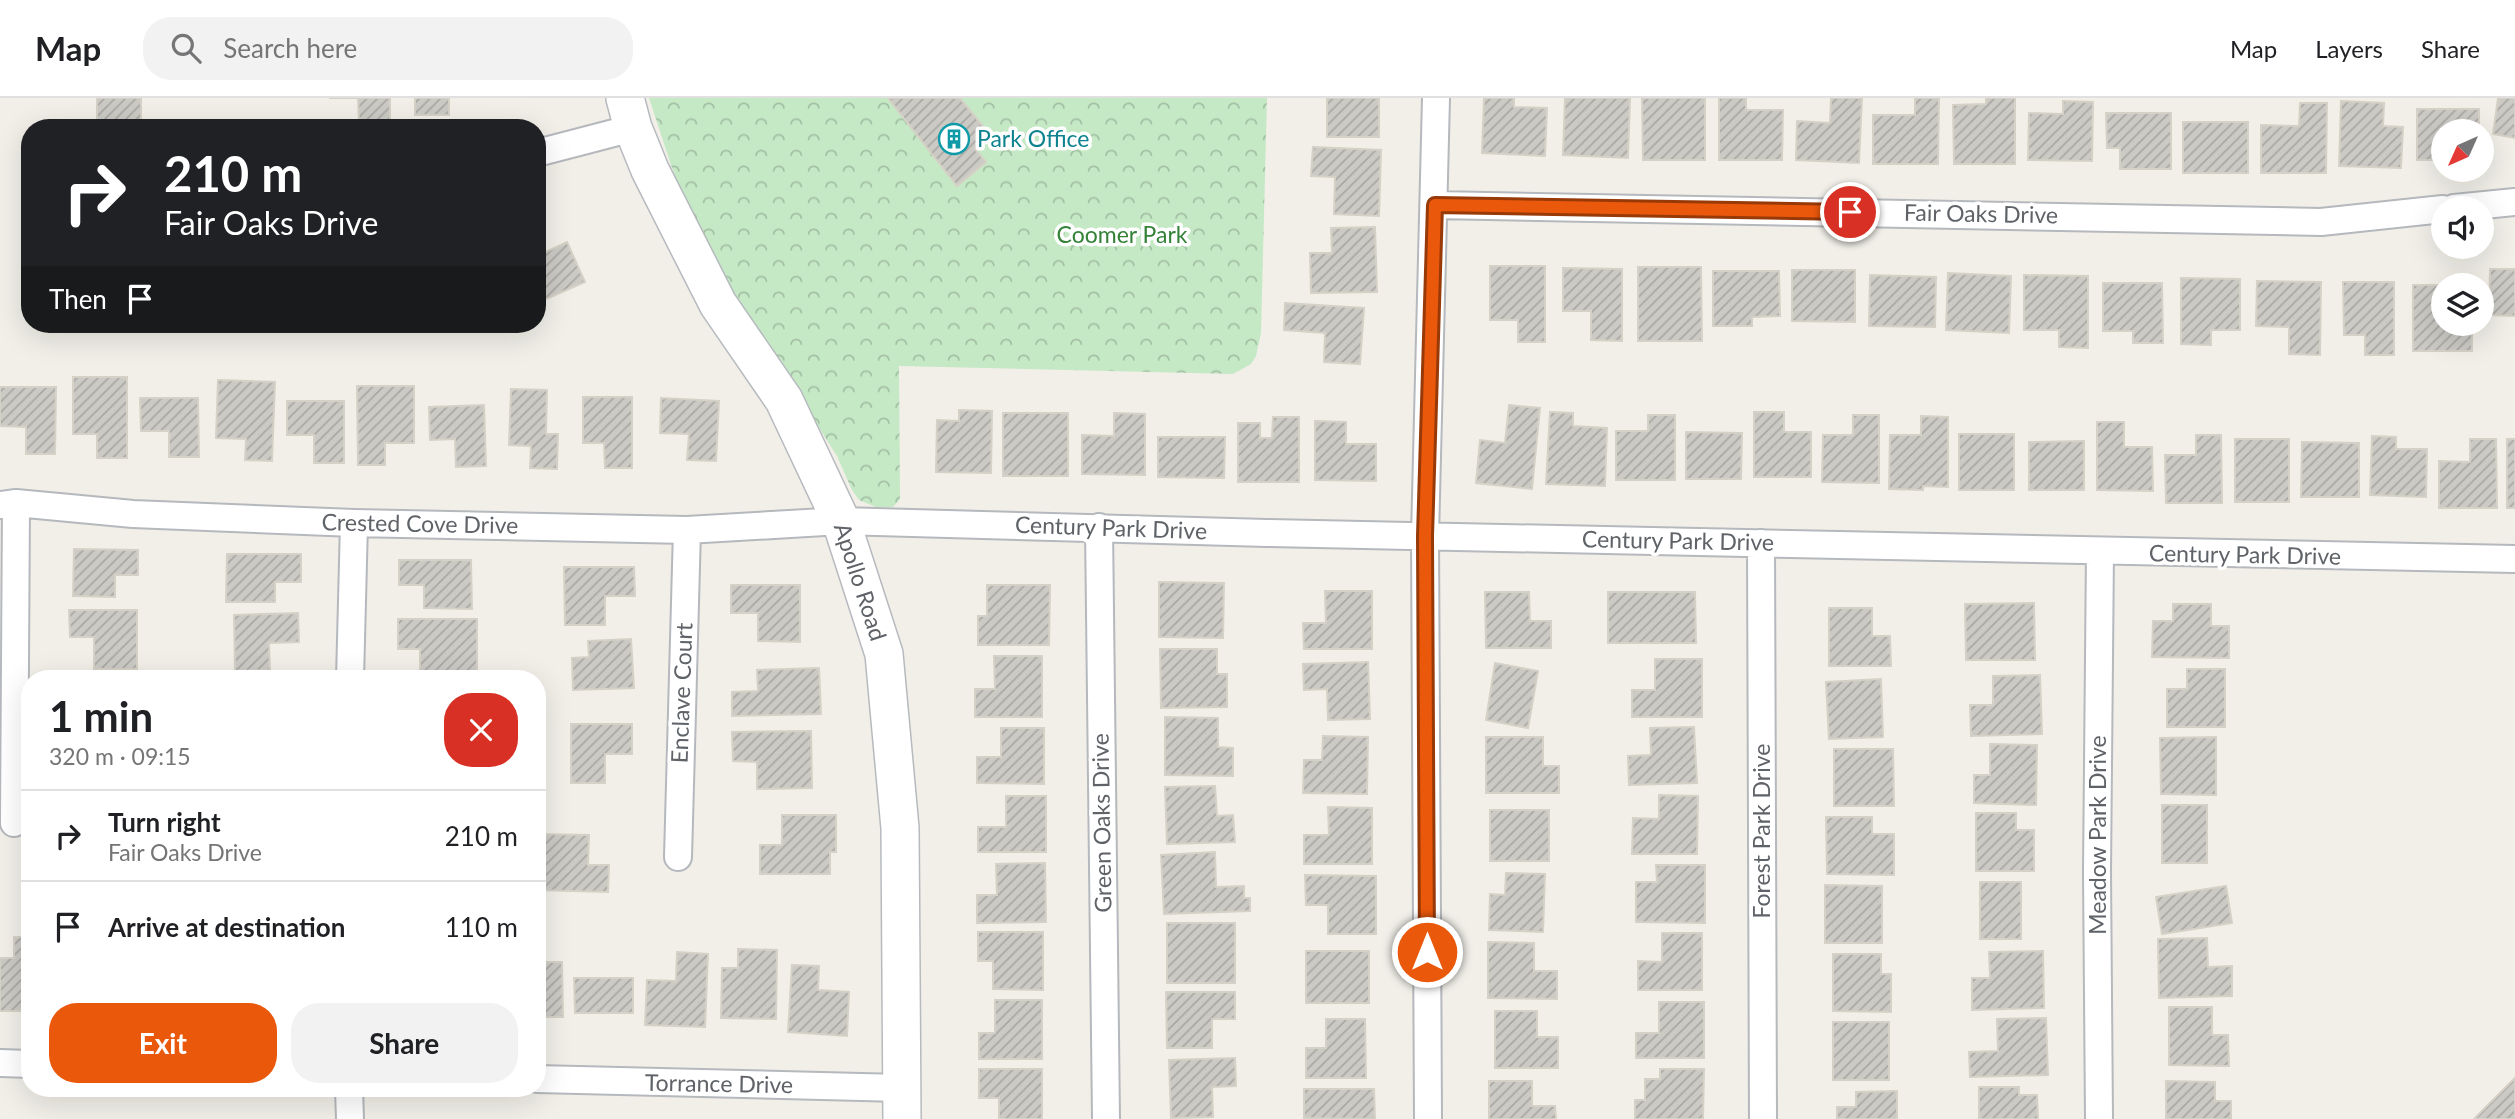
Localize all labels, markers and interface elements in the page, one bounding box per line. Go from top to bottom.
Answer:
search box [143,17,633,80]
text: Map [35,28,101,68]
icon: search [167,29,205,67]
text: Search here [223,32,357,64]
text: Map [2230,34,2277,63]
text: Layers [2315,34,2383,63]
text: Share [2421,34,2480,63]
north arrow [2431,119,2494,182]
map controls [2431,119,2494,336]
building icon: Park Office [937,122,971,156]
place label: Park Office [977,124,1089,152]
text: 210 m [164,144,302,202]
icon: right [49,147,140,238]
pin [1820,182,1880,242]
icon: arrive [1831,193,1869,231]
button: sound [2431,196,2494,259]
street label: Fair Oaks Drive [1904,198,2058,228]
text: Fair Oaks Drive [164,203,378,242]
park label: Coomer Park [1057,220,1188,248]
button: layers [2431,273,2494,336]
icon: arrive [121,280,159,318]
text: Then [49,283,107,315]
street label: Crested Cove Drive [321,507,519,539]
street label: Century Park Drive [1014,510,1208,544]
street label: Apollo Road [829,519,893,644]
street label: Century Park Drive [1582,524,1774,556]
street label: Century Park Drive [2149,538,2341,570]
street label: Enclave Court [665,621,697,764]
text: 1 min [49,691,153,741]
button: close [444,693,518,767]
street label: Green Oaks Drive [1085,733,1117,913]
street label: Meadow Park Drive [2083,735,2111,935]
text: 320 m · 09:15 [49,742,191,770]
street label: Forest Park Drive [1747,744,1775,918]
text: Turn right [108,806,221,838]
icon: right [49,817,87,855]
text: 210 m [445,820,518,852]
text: Fair Oaks Drive [108,838,262,866]
icon: arrive [49,908,87,946]
text: Arrive at destination [108,911,345,943]
text: 110 m [445,911,518,943]
position arrow [1390,915,1464,989]
button: Exit [49,1003,277,1083]
button: Share [291,1003,518,1083]
street label: Torrance Drive [645,1068,793,1098]

